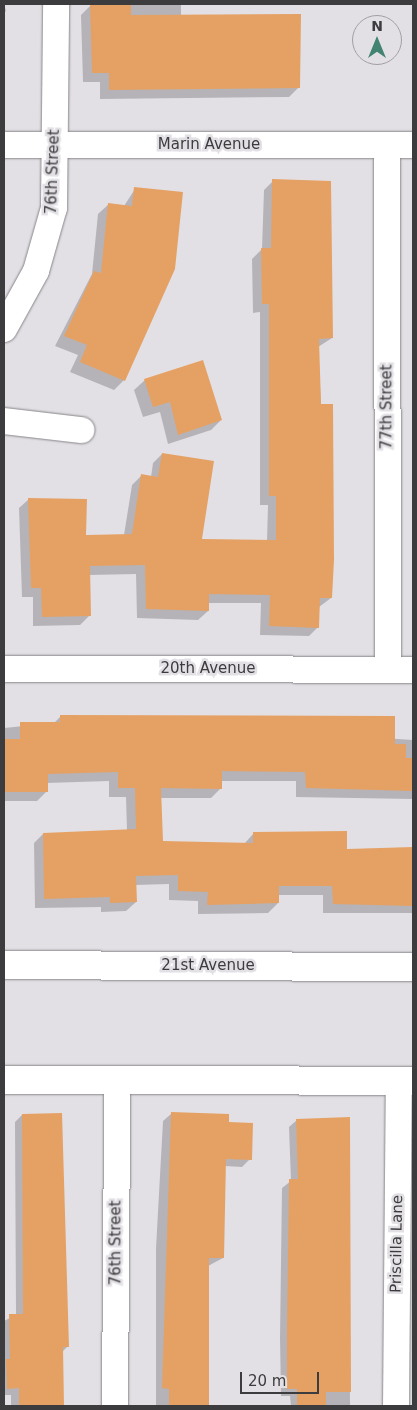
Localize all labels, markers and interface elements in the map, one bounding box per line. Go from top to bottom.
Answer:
north arrow [352,15,402,65]
text: N [371,18,383,34]
street label: 76th Street [43,129,63,215]
street label: Marin Avenue [158,136,260,154]
street label: 77th Street [378,365,396,449]
street label: 20th Avenue [161,660,255,678]
street label: 21st Avenue [161,957,255,975]
street label: Priscilla Lane [387,1195,407,1293]
street label: 76th Street [107,1201,125,1285]
scale bar [242,1362,321,1394]
text: 20 m [248,1372,286,1390]

